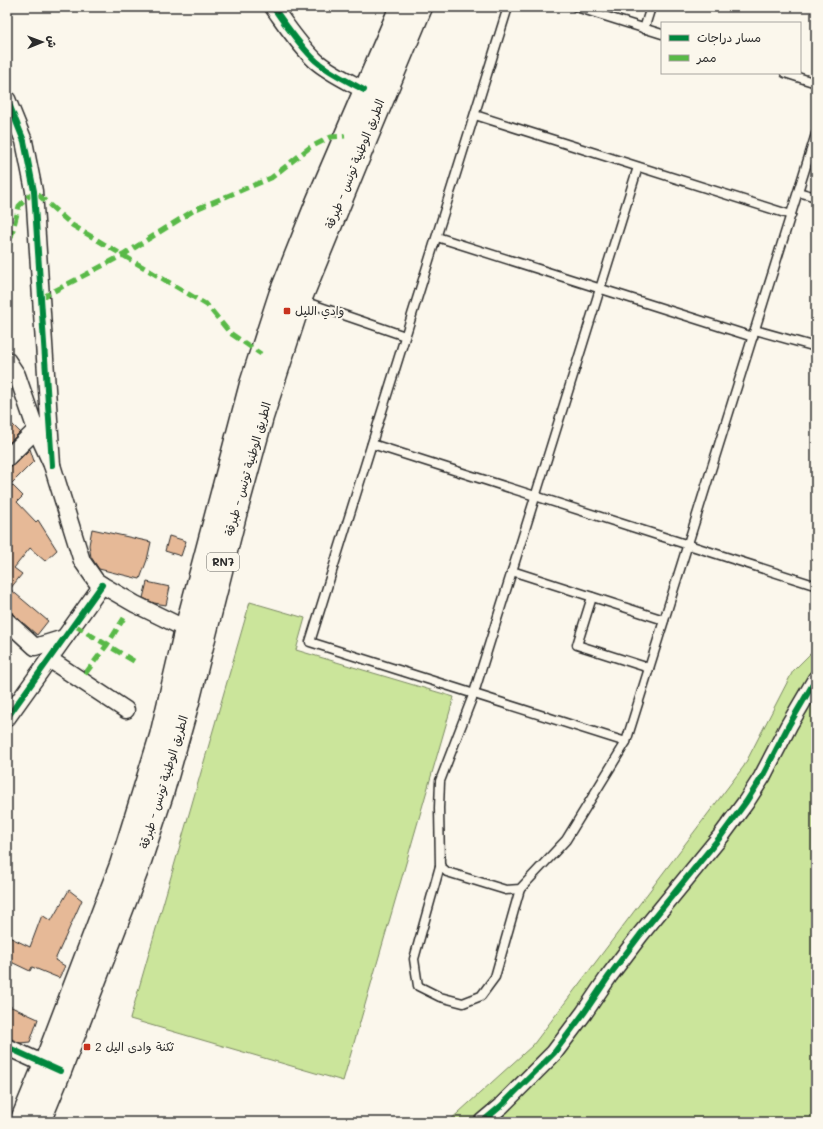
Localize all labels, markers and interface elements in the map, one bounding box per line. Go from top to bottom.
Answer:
north arrow [22,22,62,62]
legend [661,22,801,74]
text: مسار دراجات [697,29,761,46]
text: ش [45,36,60,48]
text: ممر [696,49,716,65]
street label: الطريق الوطنية تونس - طبرقة [321,96,388,231]
place label: وادي الليل [295,302,344,320]
marker: وادي الليل [282,306,292,316]
street label: الطريق الوطنية تونس - طبرقة [220,400,275,538]
road number: RN7 [207,553,239,571]
street label: الطريق الوطنية تونس - طبرقة [135,713,192,851]
place label: ثكنة وادى اليل 2 [95,1038,174,1055]
marker: ثكنة وادى اليل 2 [82,1042,92,1052]

